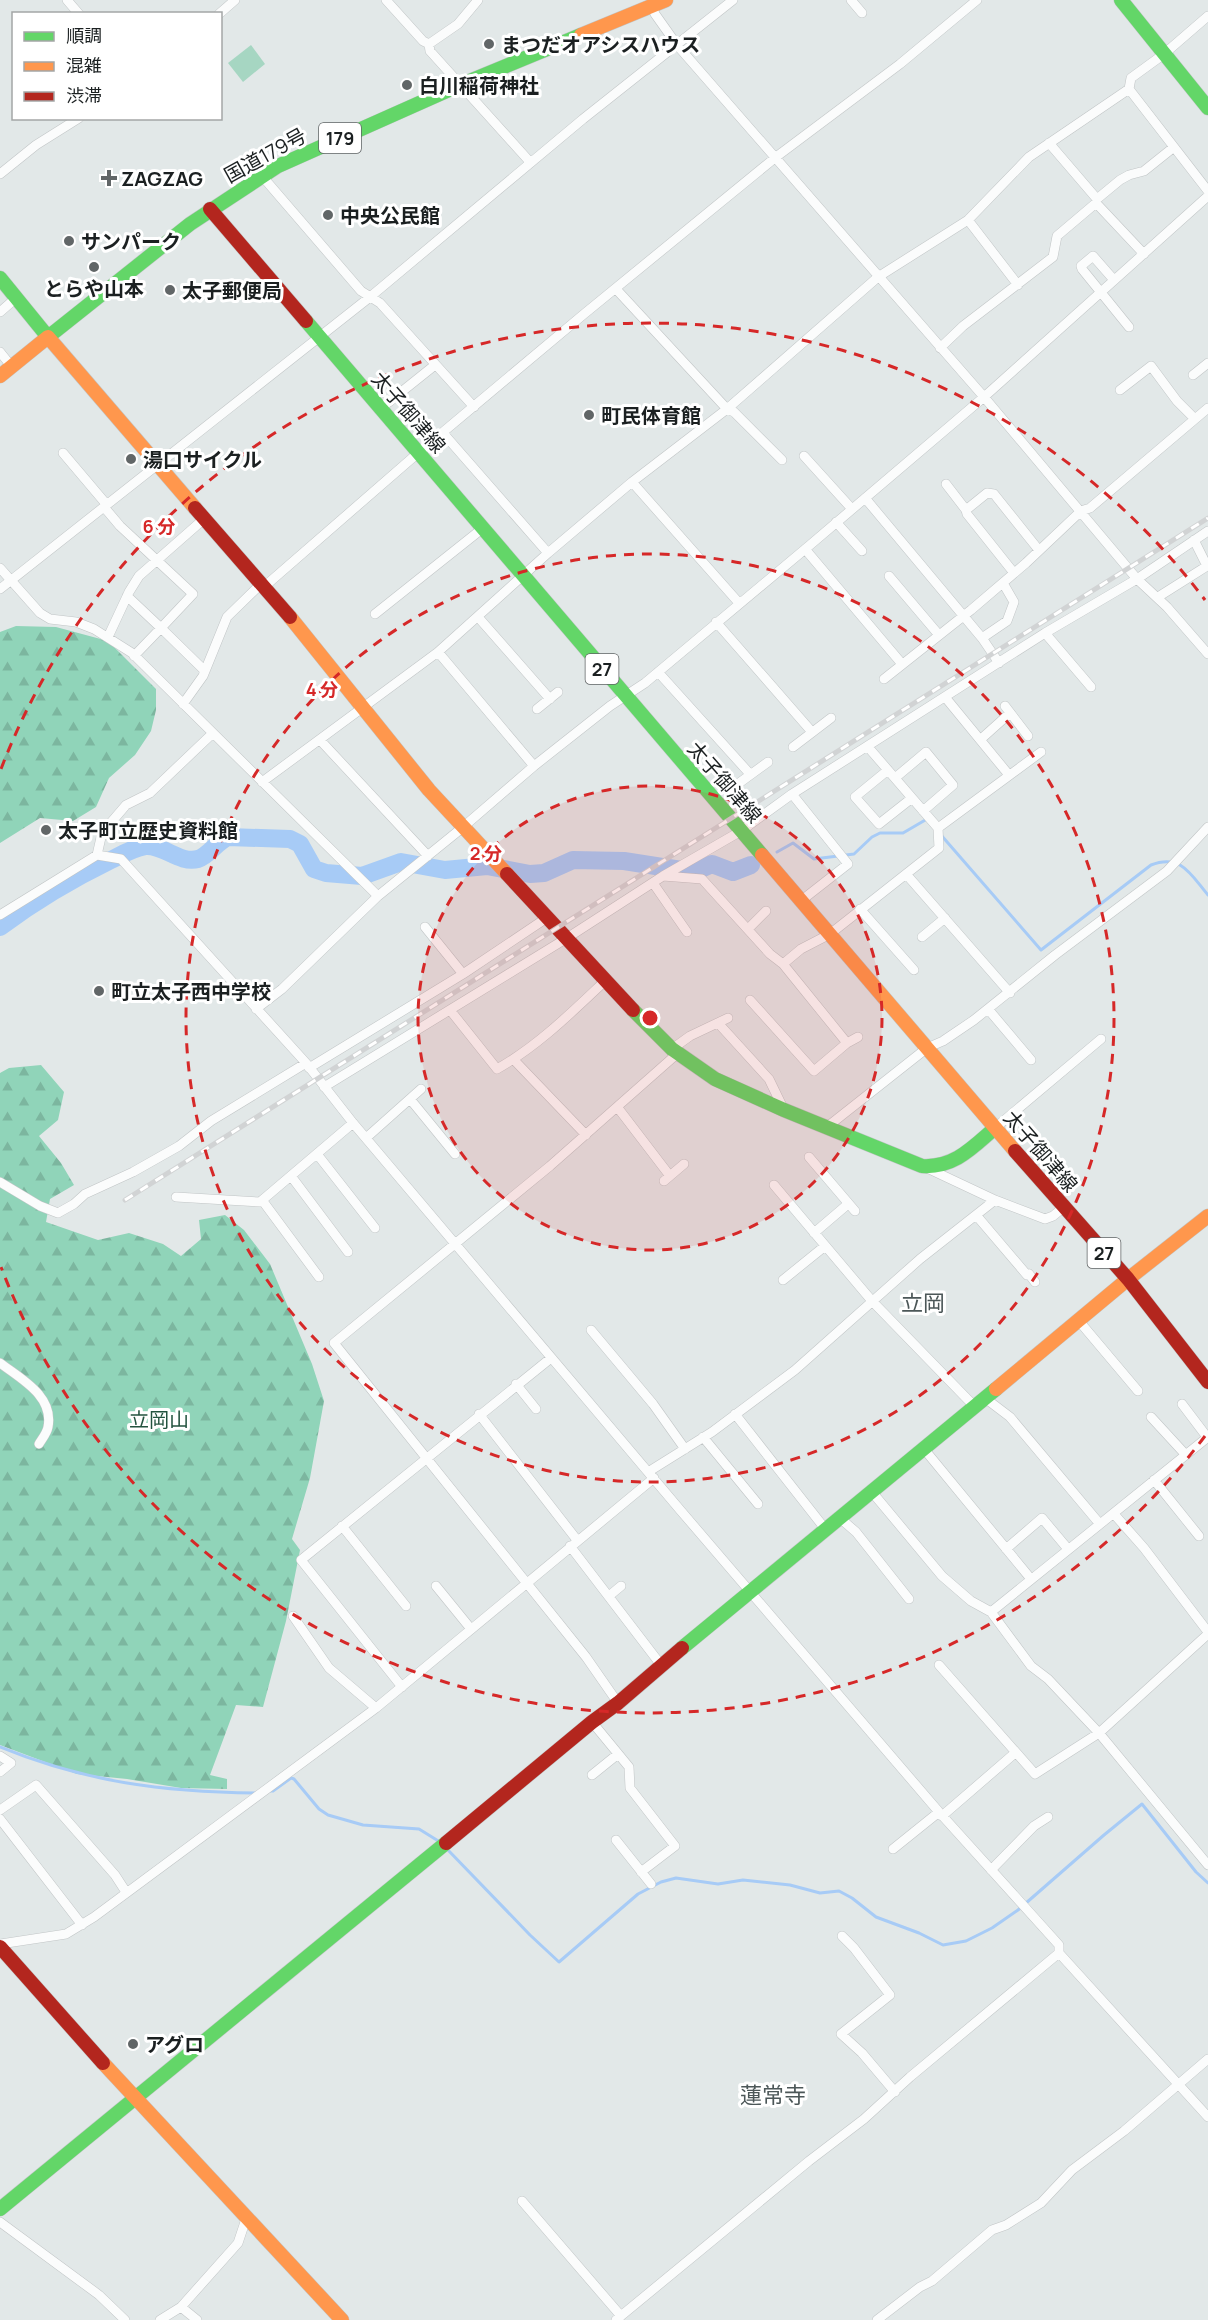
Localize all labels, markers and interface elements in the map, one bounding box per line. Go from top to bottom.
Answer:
legend [12,12,222,120]
text: 順調 [66,23,102,47]
place label: まつだオアシスハウス [501,31,700,58]
marker: まつだオアシスハウス [482,37,496,51]
text: 混雑 [66,53,102,77]
place label: 白川稲荷神社 [419,72,539,99]
marker: 白川稲荷神社 [400,78,414,92]
text: 渋滞 [66,83,102,107]
street label: 国道179号 [219,121,311,189]
road number: 179 [319,123,361,153]
place label: ZAGZAG [121,165,203,192]
marker: ZAGZAG [102,171,116,185]
place label: 中央公民館 [340,202,440,229]
marker: 中央公民館 [321,208,335,222]
place label: サンパーク [81,228,181,255]
marker: サンパーク [62,234,76,248]
marker: とらや山本 [87,260,101,274]
place label: とらや山本 [44,275,144,302]
place label: 太子郵便局 [182,277,282,304]
marker: 太子郵便局 [163,283,177,297]
street label: 太子御津線 [366,365,452,459]
place label: 町民体育館 [601,402,701,429]
marker: 町民体育館 [582,408,596,422]
place label: 湯口サイクル [143,446,262,473]
marker: 湯口サイクル [124,452,138,466]
text: 6 分 [143,514,175,538]
road number: 27 [586,654,618,684]
text: 4 分 [306,677,338,701]
street label: 太子御津線 [682,735,768,829]
place label: 太子町立歴史資料館 [58,817,238,844]
marker: 太子町立歴史資料館 [39,823,53,837]
text: 2 分 [470,841,502,865]
place label: 町立太子西中学校 [111,978,271,1005]
marker: 町立太子西中学校 [92,984,106,998]
centre of rings [640,1008,660,1028]
street label: 太子御津線 [998,1104,1084,1198]
road number: 27 [1088,1238,1120,1268]
district label: 立岡 [901,1288,945,1318]
park label: 立岡山 [129,1406,189,1433]
place label: アグロ [145,2031,204,2058]
marker: アグロ [126,2037,140,2051]
district label: 蓮常寺 [740,2080,806,2110]

